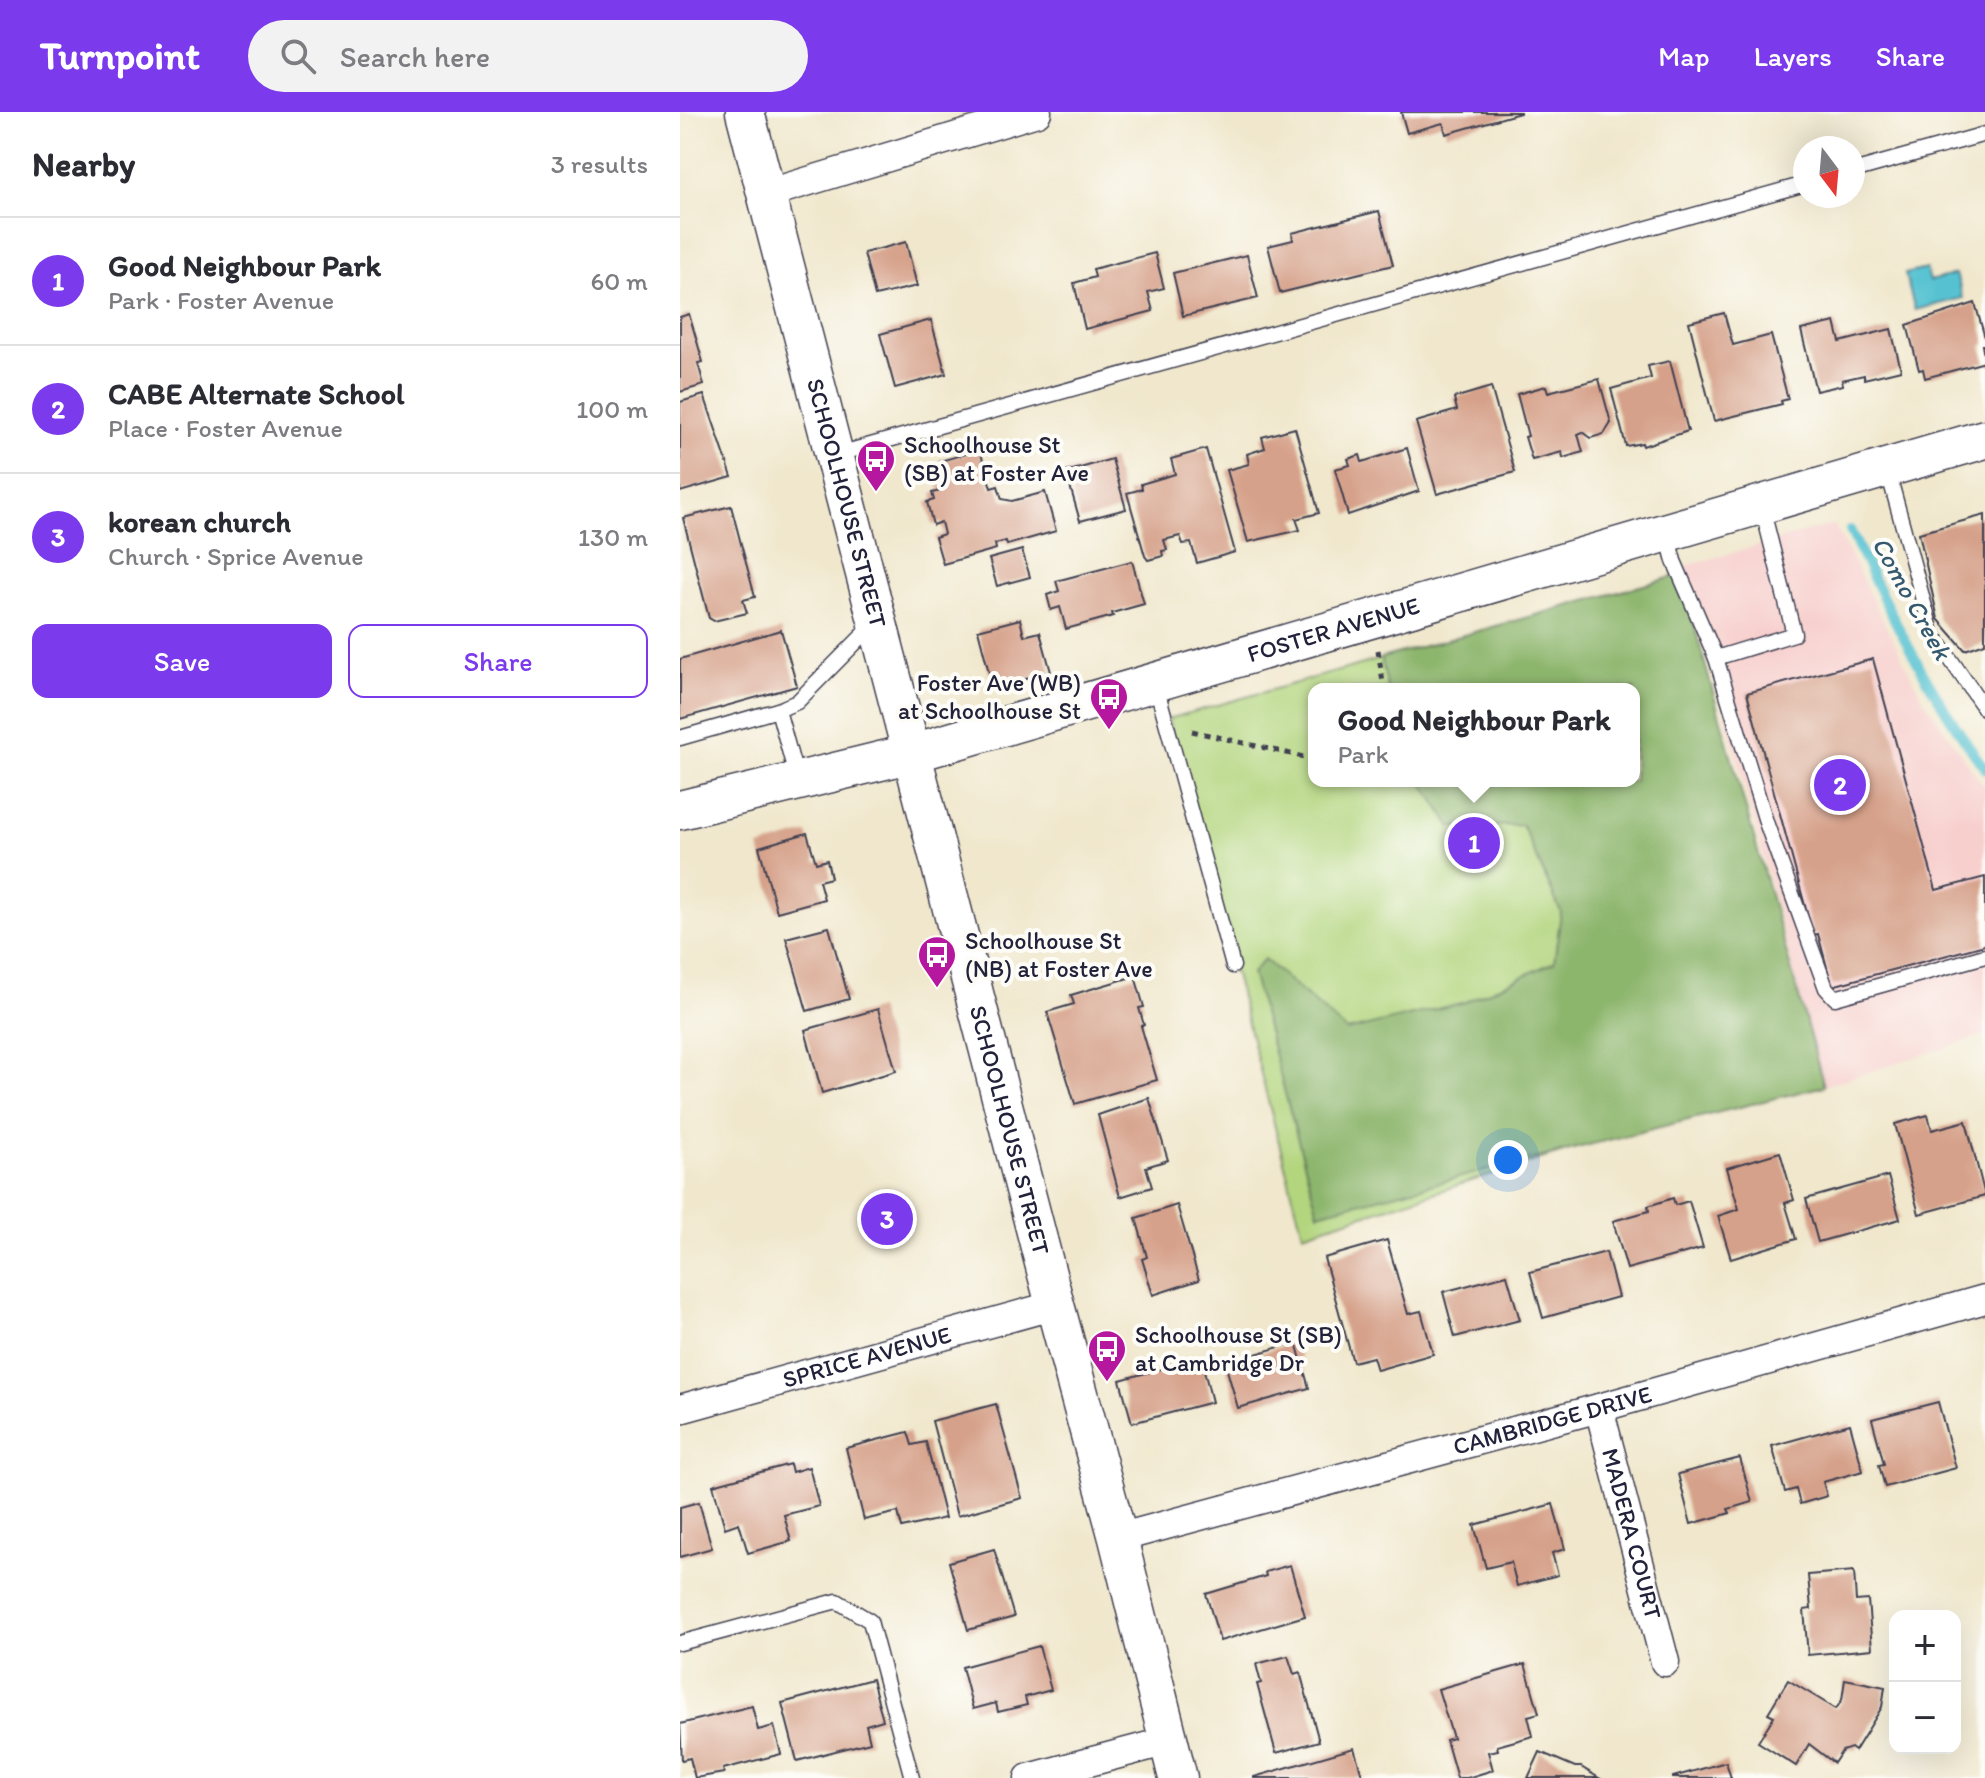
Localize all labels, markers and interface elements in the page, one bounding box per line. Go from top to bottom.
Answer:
search box [248,20,808,92]
text: Turnpoint [40,33,200,79]
icon: search [276,34,320,78]
text: Search here [340,38,490,75]
text: Map [1658,39,1710,73]
text: Layers [1754,39,1832,73]
text: Share [1876,39,1945,73]
north arrow [1793,136,1865,208]
text: Nearby [32,144,135,185]
text: 3 results [551,148,648,180]
text: Good Neighbour Park [108,247,381,284]
text: 1 [52,265,64,297]
text: 60 m [591,265,648,297]
text: Park · Foster Avenue [108,284,334,316]
text: CABE Alternate School [108,375,404,412]
street label: SCHOOLHOUSE STREET [801,375,893,631]
text: 2 [51,393,65,425]
text: 100 m [576,393,648,425]
text: Place · Foster Avenue [108,412,343,444]
place label: Schoolhouse St (SB) at Foster Ave [904,430,1089,487]
bus stop icon: Schoolhouse St (SB) at Foster Ave [855,438,897,493]
text: korean church [108,503,291,540]
text: 3 [51,521,65,553]
text: 130 m [578,521,648,553]
water label: Como Creek [1865,531,1960,667]
text: Church · Sprice Avenue [108,540,364,572]
street label: FOSTER AVENUE [1244,590,1423,668]
button: Save [32,624,332,698]
button: Share [348,624,648,698]
place label: Foster Ave (WB) at Schoolhouse St [898,668,1081,725]
bus stop icon: Foster Ave (WB) at Schoolhouse St [1088,676,1130,731]
popup [1308,683,1640,787]
text: Good Neighbour Park [1338,701,1611,738]
text: Park [1338,738,1389,770]
pin: 2 [1814,755,1866,815]
pin: 1 [1448,813,1500,873]
place label: Schoolhouse St (NB) at Foster Ave [965,926,1153,983]
bus stop icon: Schoolhouse St (NB) at Foster Ave [916,934,958,989]
street label: SCHOOLHOUSE STREET [964,1002,1056,1258]
your location [1488,1140,1528,1180]
pin: 3 [861,1189,913,1249]
street label: SPRICE AVENUE [779,1320,954,1394]
place label: Schoolhouse St (SB) at Cambridge Dr [1135,1320,1342,1377]
bus stop icon: Schoolhouse St (SB) at Cambridge Dr [1086,1328,1128,1383]
street label: CAMBRIDGE DRIVE [1450,1379,1655,1461]
street label: MADERA COURT [1596,1445,1668,1623]
map controls [1889,1610,1961,1754]
button: + [1889,1610,1961,1682]
button: − [1889,1682,1961,1754]

